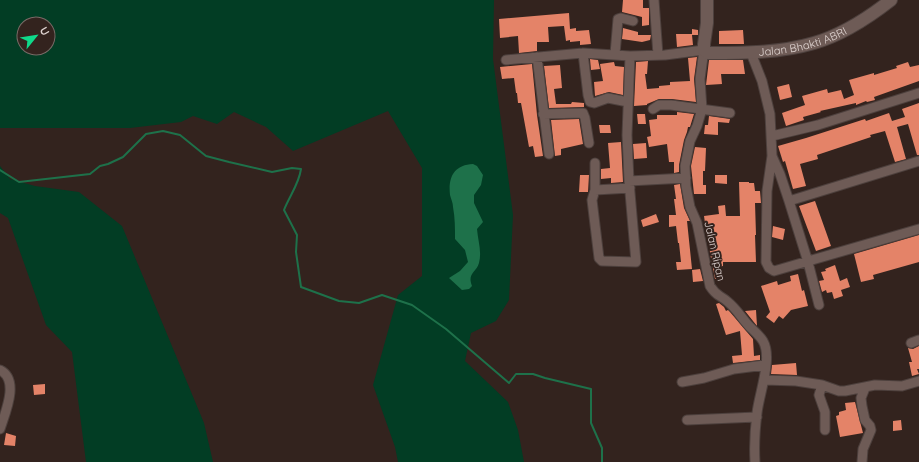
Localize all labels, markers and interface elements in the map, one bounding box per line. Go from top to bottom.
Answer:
north arrow [16,16,56,56]
text: U [37,24,53,38]
street label: Jalan Bhakti ABRI [758,24,849,59]
street label: Jalan Ripan [701,220,729,282]

